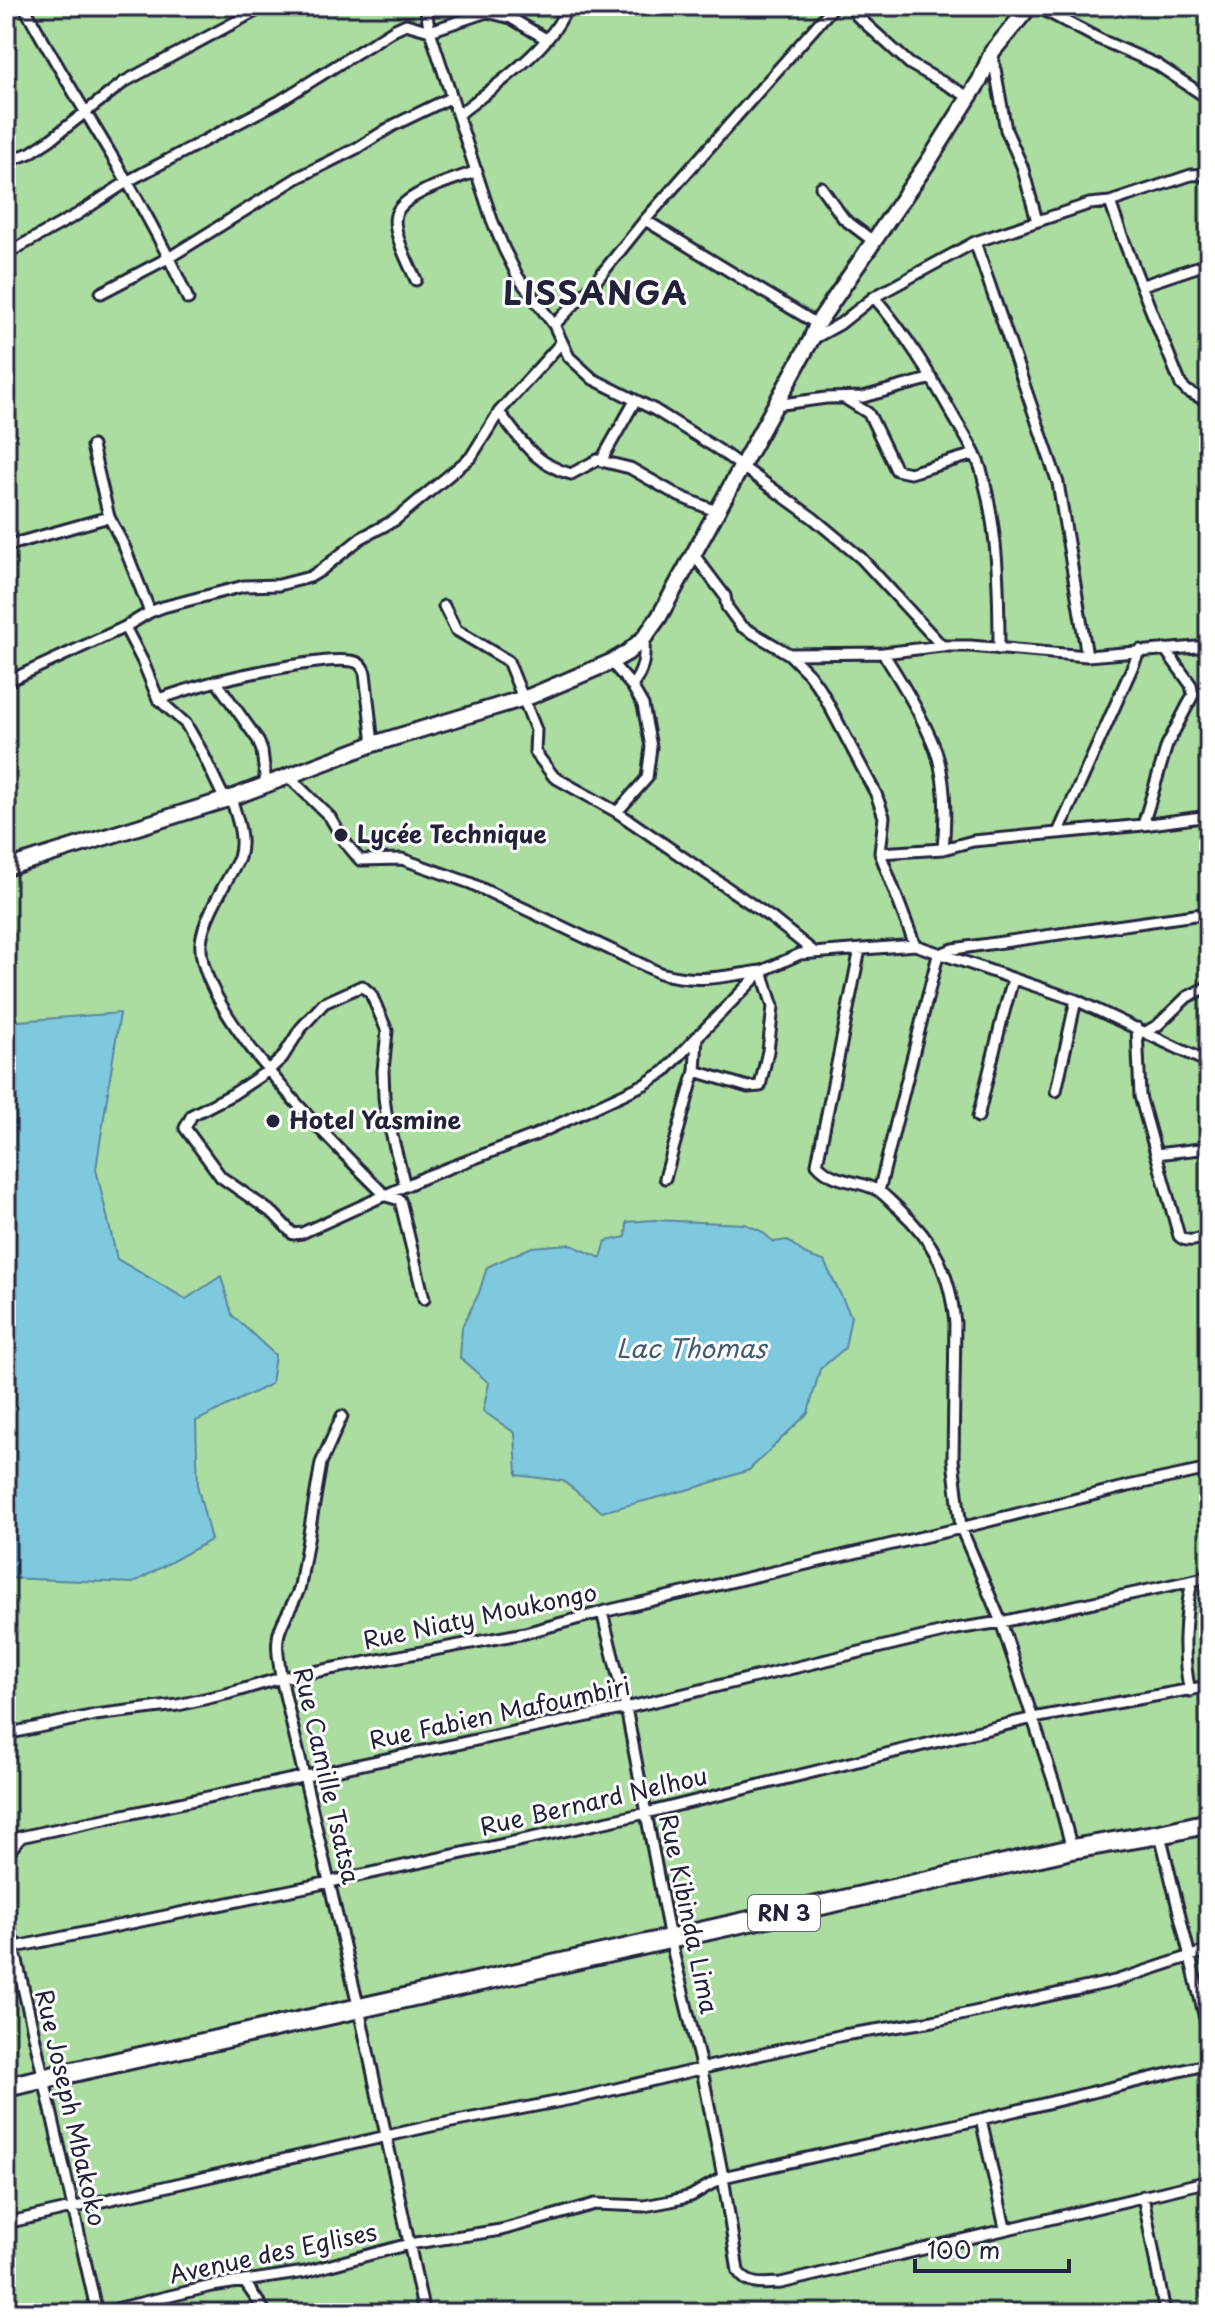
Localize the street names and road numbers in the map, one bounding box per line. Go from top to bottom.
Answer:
street label: Rue Niaty Moukongo [359,1573,600,1657]
street label: Rue Camille Tsatsa [286,1664,370,1887]
street label: Rue Fabien Mafoumbiri [366,1667,634,1757]
street label: Rue Bernard Nelhou [476,1756,711,1844]
street label: Rue Kibinda Lima [651,1811,729,2017]
road number: RN 3 [748,1895,820,1931]
street label: Rue Joseph Mbakoko [27,1986,117,2229]
street label: Avenue des Eglises [165,2212,380,2292]

